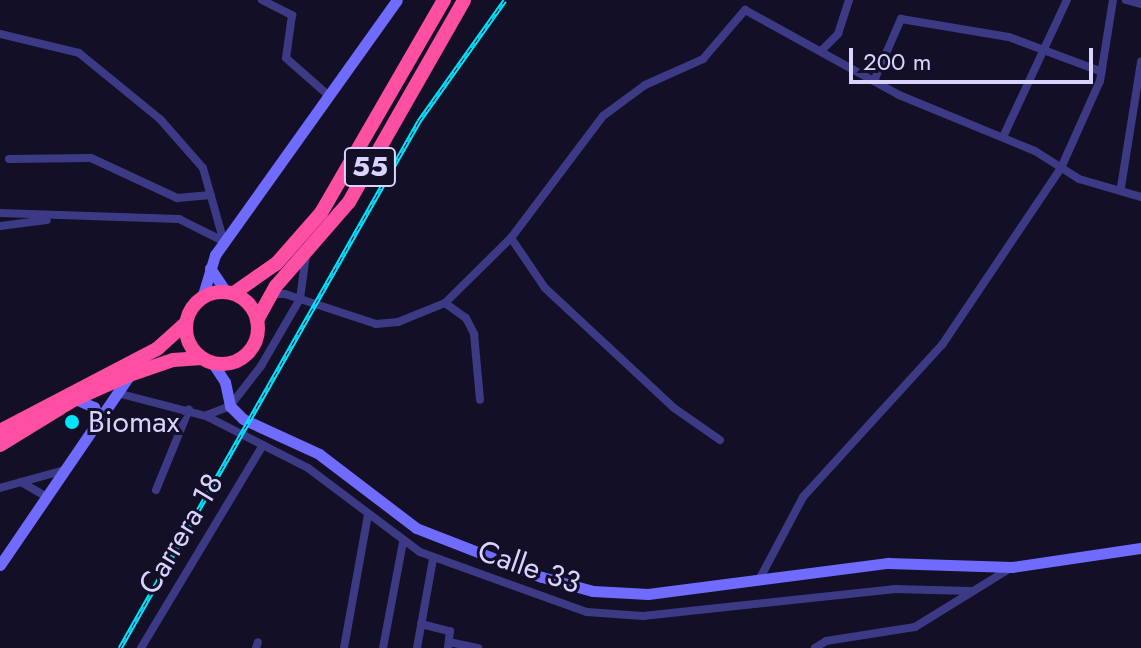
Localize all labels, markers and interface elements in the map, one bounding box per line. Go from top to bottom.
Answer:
scale bar [853,32,1097,82]
text: 200 m [863,44,931,79]
road number: 55 [342,143,398,191]
place label: Biomax [88,404,179,440]
marker: Biomax [63,413,81,431]
street label: Carrera 18 [131,467,231,601]
street label: Calle 33 [473,533,585,601]

